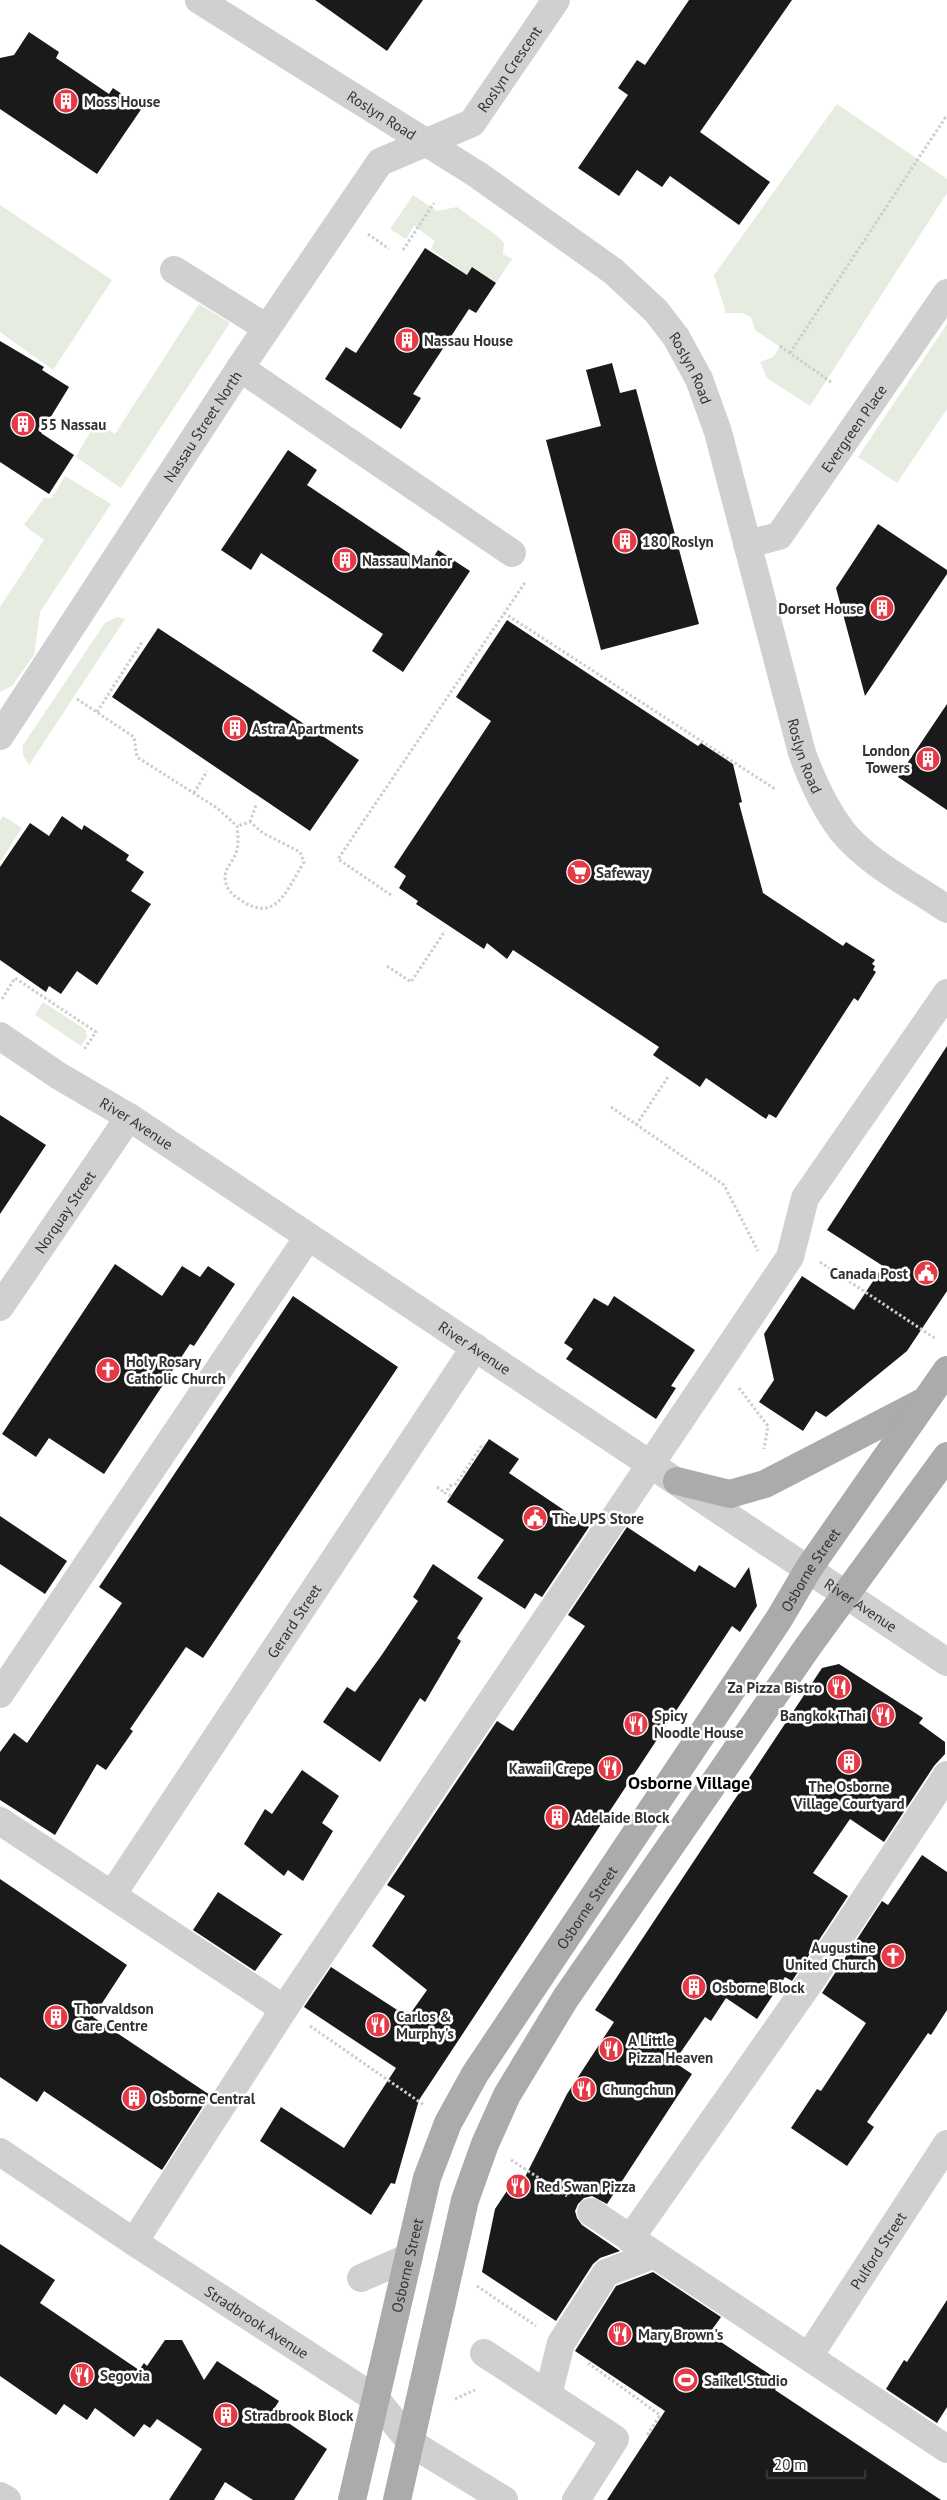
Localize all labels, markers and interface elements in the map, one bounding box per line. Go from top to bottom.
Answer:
street label: Roslyn Crescent [473,22,545,116]
street label: Roslyn Road [344,86,420,144]
building icon: Moss House [53,88,79,114]
place label: Moss House [84,92,161,111]
building icon: Nassau House [394,327,420,353]
street label: Roslyn Road [666,328,717,406]
place label: Nassau House [424,331,513,350]
street label: Nassau Street North [159,367,245,485]
street label: Evergreen Place [817,381,891,476]
building icon: 55 Nassau [10,411,36,437]
place label: 55 Nassau [40,415,106,434]
building icon: 180 Roslyn [612,528,638,554]
place label: 180 Roslyn [642,532,714,551]
building icon: Nassau Manor [332,547,358,573]
place label: Nassau Manor [362,551,453,570]
building icon: Dorset House [869,595,895,621]
place label: Dorset House [778,599,864,618]
building icon: Astra Apartments [222,715,248,741]
street label: Roslyn Road [784,716,827,796]
place label: Astra Apartments [252,719,364,738]
place label: London Towers [862,741,910,777]
building icon: London Towers [915,746,941,772]
supermarket icon: Safeway [566,859,592,885]
place label: Safeway [596,863,650,882]
street label: River Avenue [97,1093,177,1153]
street label: Norquay Street [30,1167,99,1257]
public building icon: Canada Post [913,1260,939,1286]
place label: Canada Post [830,1264,909,1283]
street label: River Avenue [435,1316,515,1378]
place label: Holy Rosary Catholic Church [126,1352,226,1388]
church icon: Holy Rosary Catholic Church [95,1357,121,1383]
public building icon: The UPS Store [522,1505,548,1531]
place label: The UPS Store [552,1509,644,1528]
street label: Osborne Street [776,1524,844,1615]
street label: River Avenue [821,1574,901,1636]
street label: Gerard Street [262,1580,325,1661]
restaurant icon: Za Pizza Bistro [826,1674,852,1700]
place label: Za Pizza Bistro [727,1678,822,1697]
restaurant icon: Bangkok Thai [870,1702,896,1728]
place label: Spicy Noodle House [654,1706,744,1742]
place label: Bangkok Thai [780,1706,866,1725]
restaurant icon: Spicy Noodle House [623,1711,649,1737]
building icon: The Osborne Village Courtyard [836,1749,862,1775]
restaurant icon: Kawaii Crepe [597,1755,623,1781]
place label: Kawaii Crepe [509,1759,592,1778]
district label: Osborne Village [628,1771,750,1794]
place label: The Osborne Village Courtyard [792,1777,905,1813]
building icon: Adelaide Block [544,1804,570,1830]
place label: Adelaide Block [574,1808,670,1827]
street label: Osborne Street [552,1862,621,1952]
place label: Augustine United Church [785,1938,876,1974]
church icon: Augustine United Church [880,1943,906,1969]
building icon: Osborne Block [681,1974,707,2000]
place label: Osborne Block [712,1978,805,1997]
place label: Thorvaldson Care Centre [74,1999,154,2035]
building icon: Thorvaldson Care Centre [43,2004,69,2030]
place label: Carlos & Murphy's [396,2007,454,2043]
restaurant icon: Carlos & Murphy's [365,2012,391,2038]
place label: A Little Pizza Heaven [628,2031,713,2067]
restaurant icon: A Little Pizza Heaven [598,2036,624,2062]
restaurant icon: Chungchun [571,2076,597,2102]
place label: Chungchun [602,2080,674,2099]
building icon: Osborne Central [121,2085,147,2111]
place label: Osborne Central [152,2089,256,2108]
restaurant icon: Red Swan Pizza [505,2173,531,2199]
place label: Red Swan Pizza [536,2177,636,2196]
street label: Pulford Street [846,2208,910,2293]
street label: Osborne Street [387,2216,427,2314]
street label: Stradbrook Avenue [201,2281,313,2362]
restaurant icon: Mary Brown's [607,2321,633,2347]
place label: Mary Brown's [638,2325,723,2344]
restaurant icon: Segovia [69,2362,95,2388]
place label: Segovia [100,2366,150,2385]
sports icon: Saikel Studio [673,2367,699,2393]
place label: Saikel Studio [704,2371,788,2390]
building icon: Stradbrook Block [213,2402,239,2428]
place label: Stradbrook Block [244,2406,354,2425]
scale bar [767,2448,864,2480]
text: 20 m [774,2455,807,2474]

